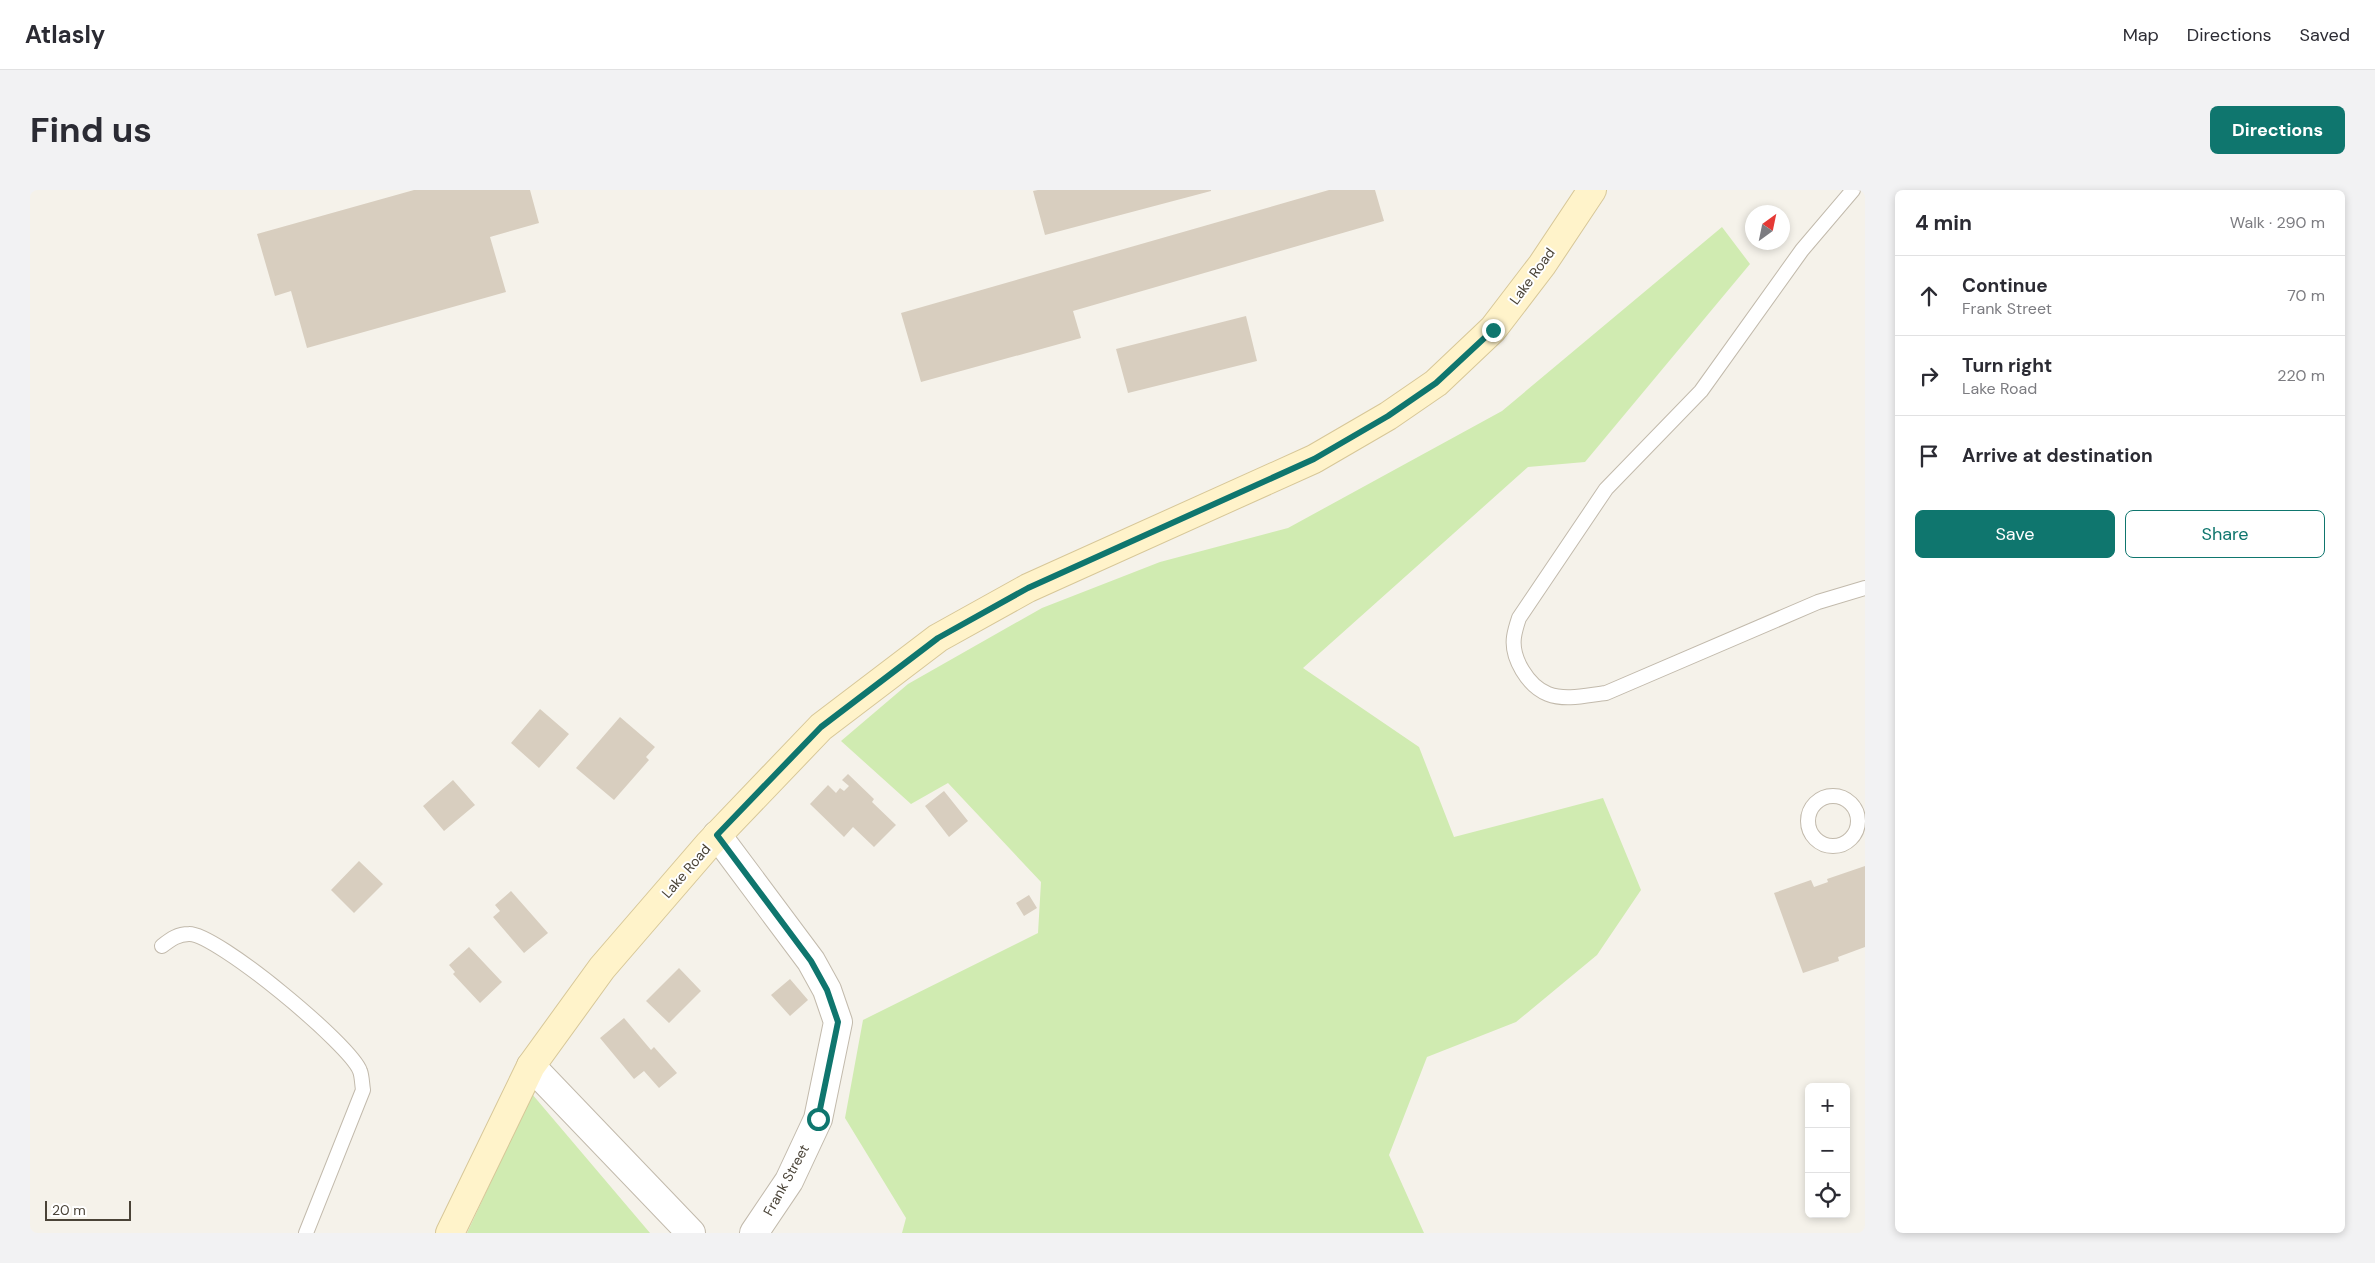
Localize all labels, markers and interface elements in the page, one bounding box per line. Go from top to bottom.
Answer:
text: Atlasly [25,19,105,50]
text: Map [2123,23,2159,47]
text: Directions [2187,23,2272,47]
text: Saved [2300,23,2350,47]
button: Directions [2210,106,2345,154]
text: Find us [30,107,152,153]
north arrow [1745,205,1790,250]
text: 4 min [1915,209,1972,237]
text: Walk · 290 m [2230,212,2325,233]
street label: Lake Road [1505,244,1559,308]
text: Continue [1962,273,2048,298]
icon: ahead [1915,282,1943,310]
text: 70 m [2287,285,2325,306]
text: Frank Street [1962,298,2052,319]
route end [1482,319,1505,342]
text: Turn right [1962,353,2052,378]
icon: right [1915,362,1943,390]
text: 220 m [2277,365,2325,386]
text: Lake Road [1962,378,2037,399]
icon: arrive [1915,442,1943,470]
text: Arrive at destination [1962,443,2153,468]
button: Save [1915,510,2115,558]
button: Share [2125,510,2325,558]
street label: Lake Road [658,840,714,902]
map controls [1805,1083,1850,1218]
button: + [1805,1083,1850,1128]
route start [807,1108,830,1131]
button: − [1805,1128,1850,1173]
street label: Frank Street [759,1141,813,1219]
button: locate [1805,1173,1850,1218]
scale bar [45,1198,131,1221]
text: 20 m [52,1201,86,1219]

